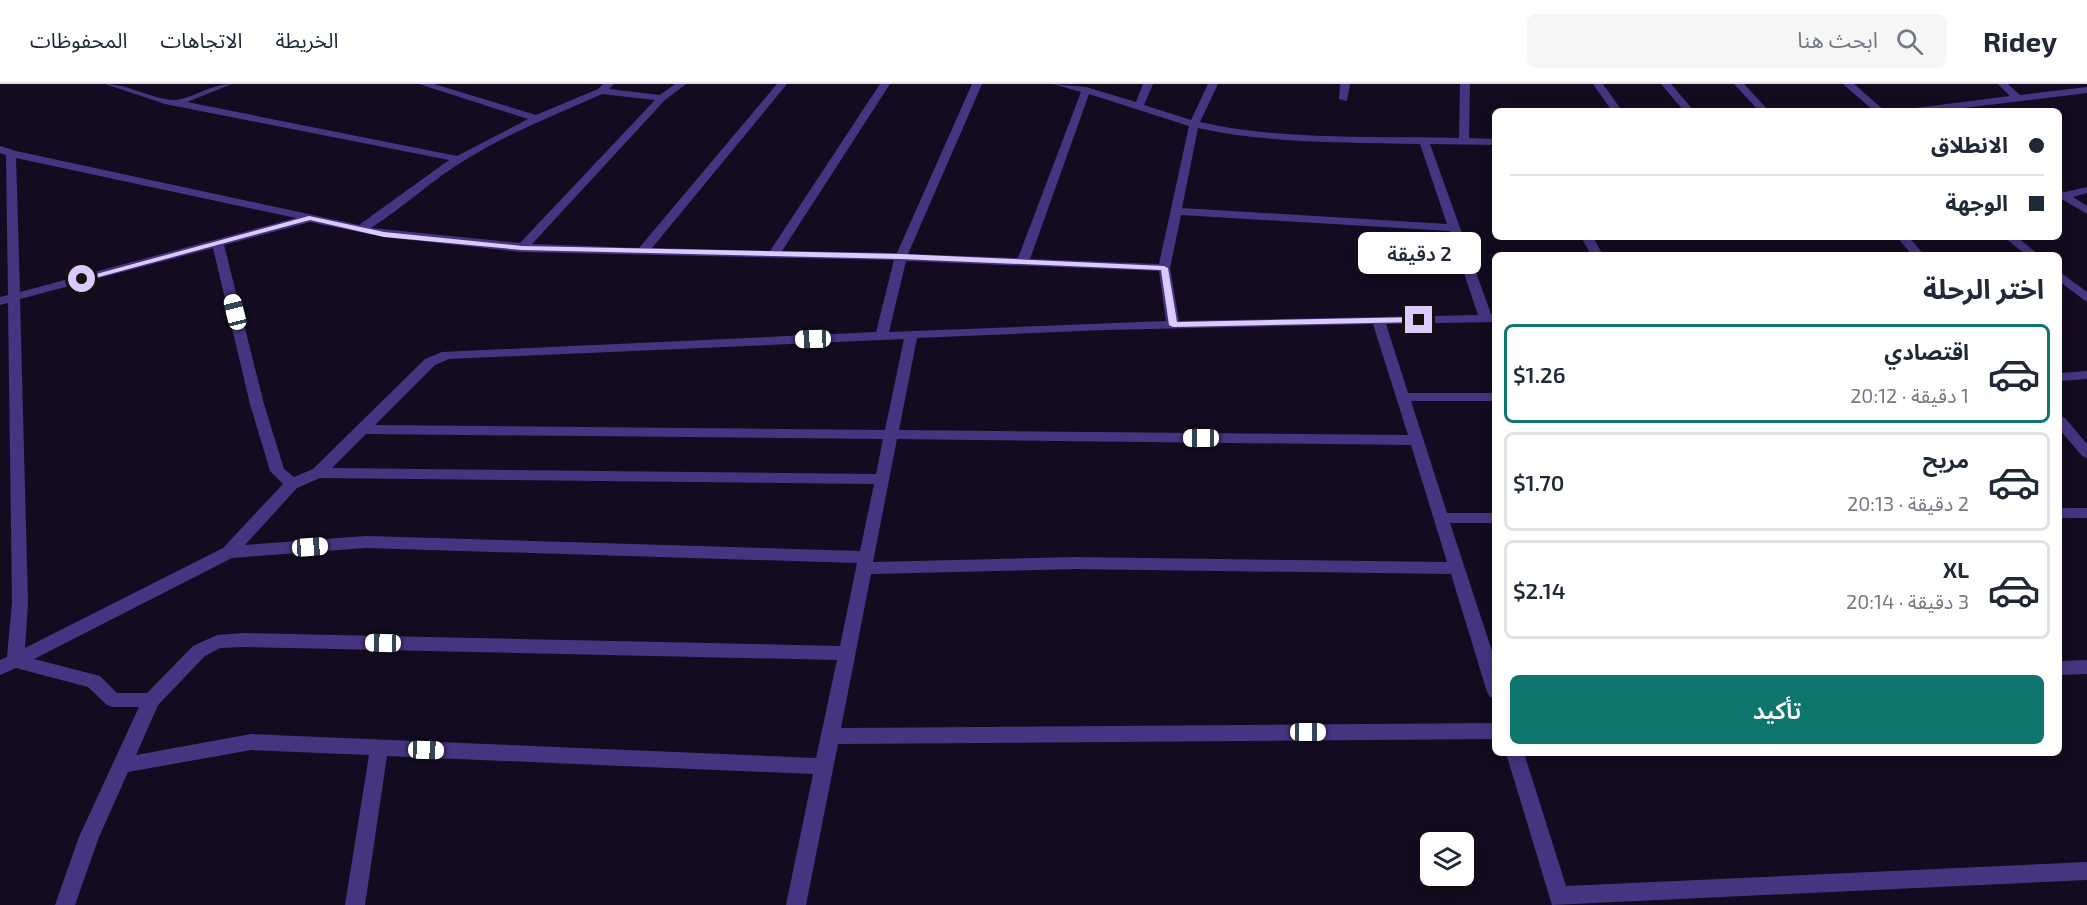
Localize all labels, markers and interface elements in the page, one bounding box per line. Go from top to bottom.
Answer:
search box [1527,14,1947,68]
text: Ridey [1983,24,2057,58]
icon: search [1893,25,1926,58]
text: ابحث هنا [1797,26,1878,52]
text: المحفوظات [30,27,127,52]
text: الاتجاهات [160,27,242,52]
text: الخريطة [275,27,338,52]
text: الانطلاق [1931,131,2008,157]
text: الوجهة [1945,189,2008,215]
callout: 2 دقيقة [1358,233,1480,275]
text: 2 دقيقة [1387,241,1452,265]
route start [68,265,95,292]
text: اختر الرحلة [1923,272,2044,304]
car [222,292,248,332]
route end [1405,306,1432,333]
car [795,329,831,349]
text: اقتصادي [1884,338,1969,364]
icon: car [1987,347,2041,401]
text: $1.26 [1513,361,1565,387]
text: 1 دقيقة · 20:12 [1850,383,1969,407]
car [1183,429,1219,447]
text: مريح [1923,446,1969,472]
icon: car [1987,455,2041,509]
text: $1.70 [1513,469,1564,495]
text: 2 دقيقة · 20:13 [1847,491,1969,515]
car [291,537,329,557]
text: XL [1943,556,1969,582]
icon: car [1987,563,2041,617]
text: $2.14 [1513,577,1566,603]
text: 3 دقيقة · 20:14 [1846,589,1969,613]
car [365,634,401,652]
button: تأكيد [1510,675,2044,744]
car [1290,723,1326,741]
car [408,740,444,760]
map controls [1420,832,1474,886]
button: layers [1420,832,1474,886]

